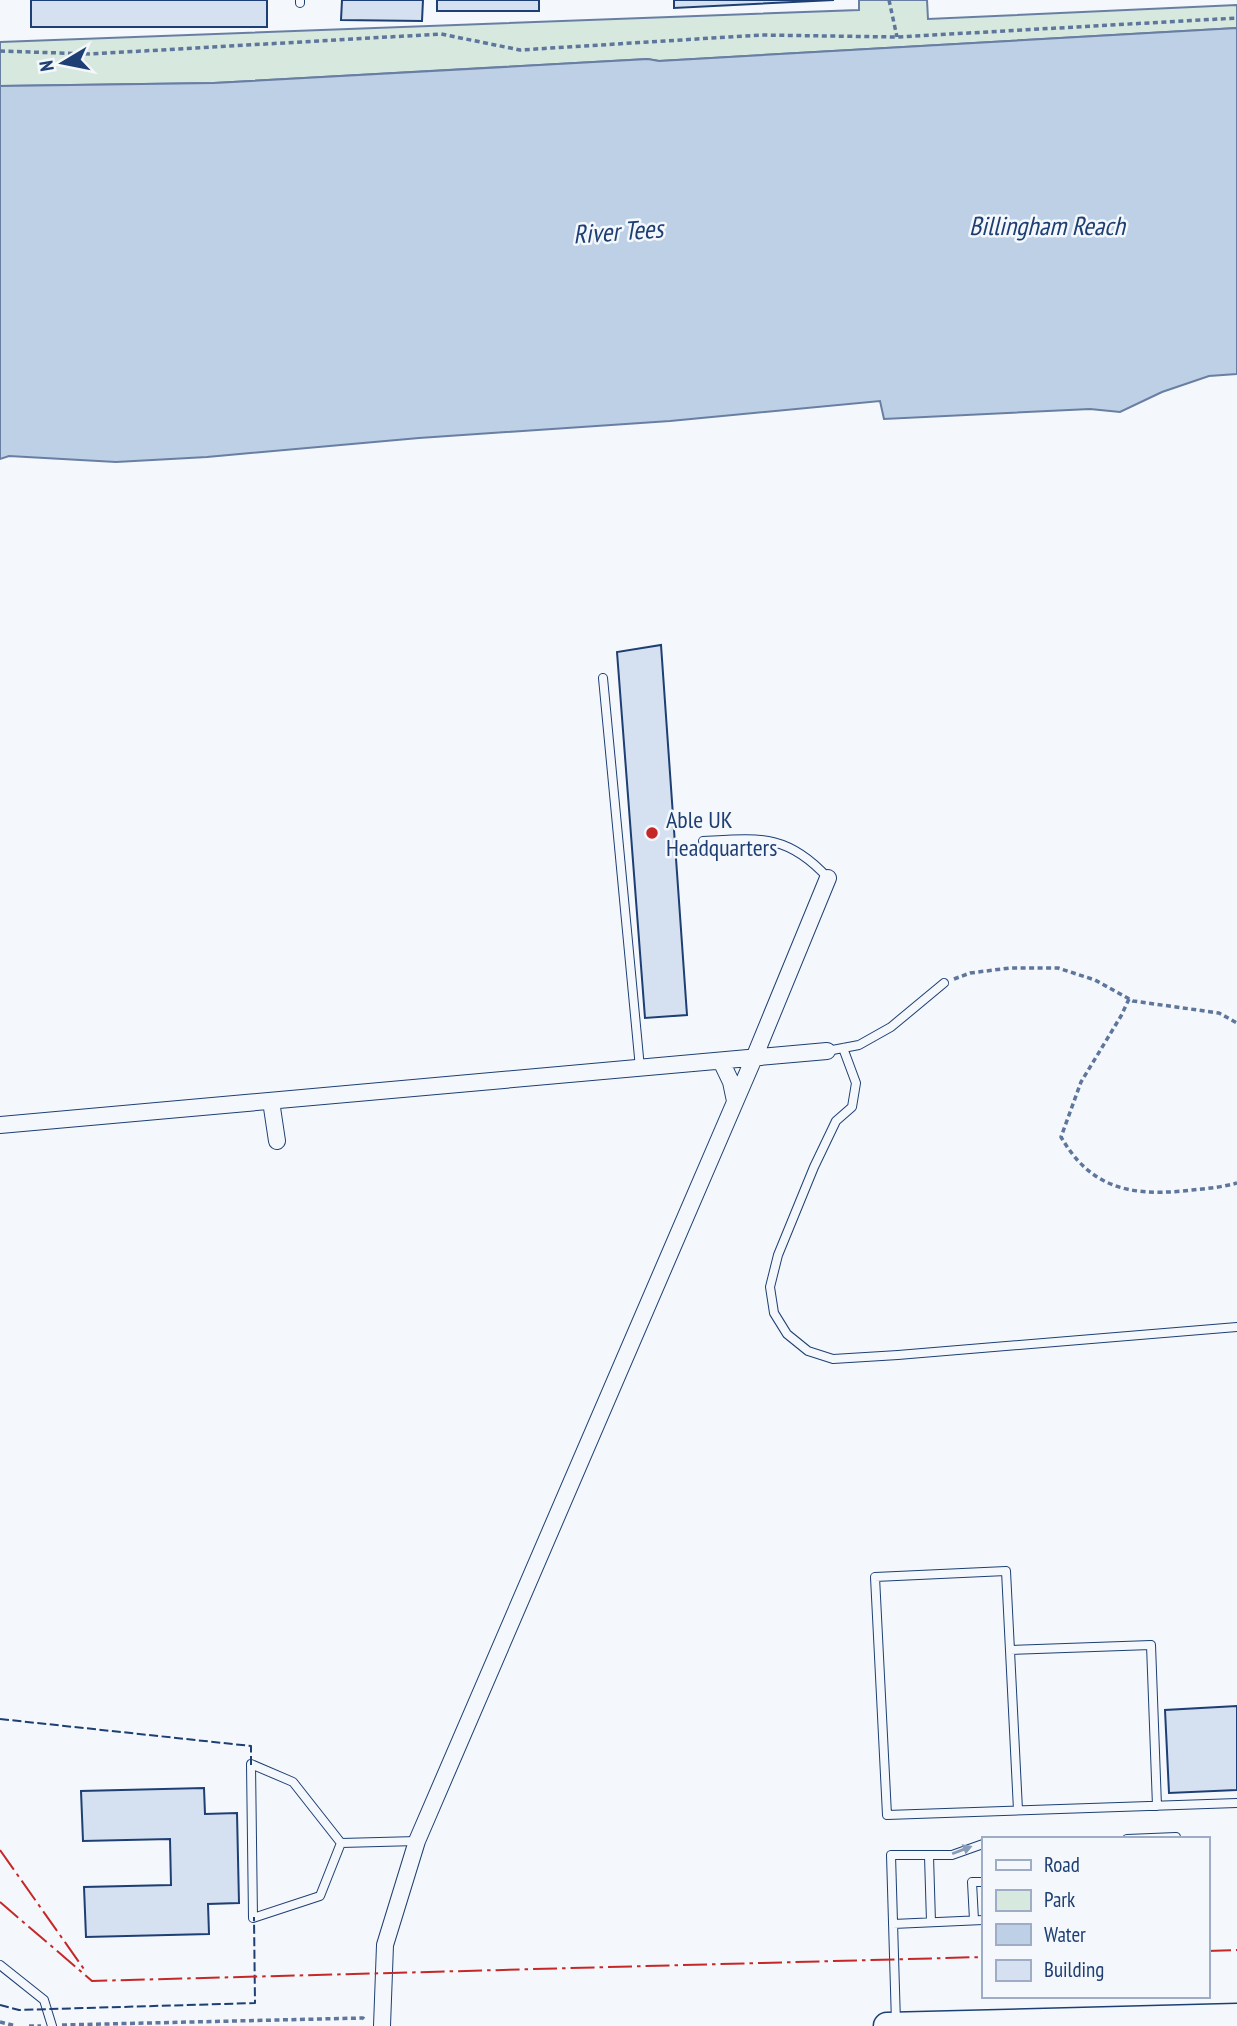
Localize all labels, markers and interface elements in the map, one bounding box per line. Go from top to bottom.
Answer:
north arrow [28,28,98,98]
text: N [34,59,59,73]
water label: Billingham Reach [969,209,1126,242]
water label: River Tees [572,211,666,251]
place label: Able UK Headquarters [666,804,777,863]
marker: Able UK Headquarters [644,825,660,841]
legend [982,1837,1209,1998]
one-way arrow [952,1845,973,1856]
text: Road [1044,1851,1080,1878]
text: Park [1044,1886,1075,1913]
text: Water [1044,1921,1086,1948]
text: Building [1044,1956,1104,1983]

